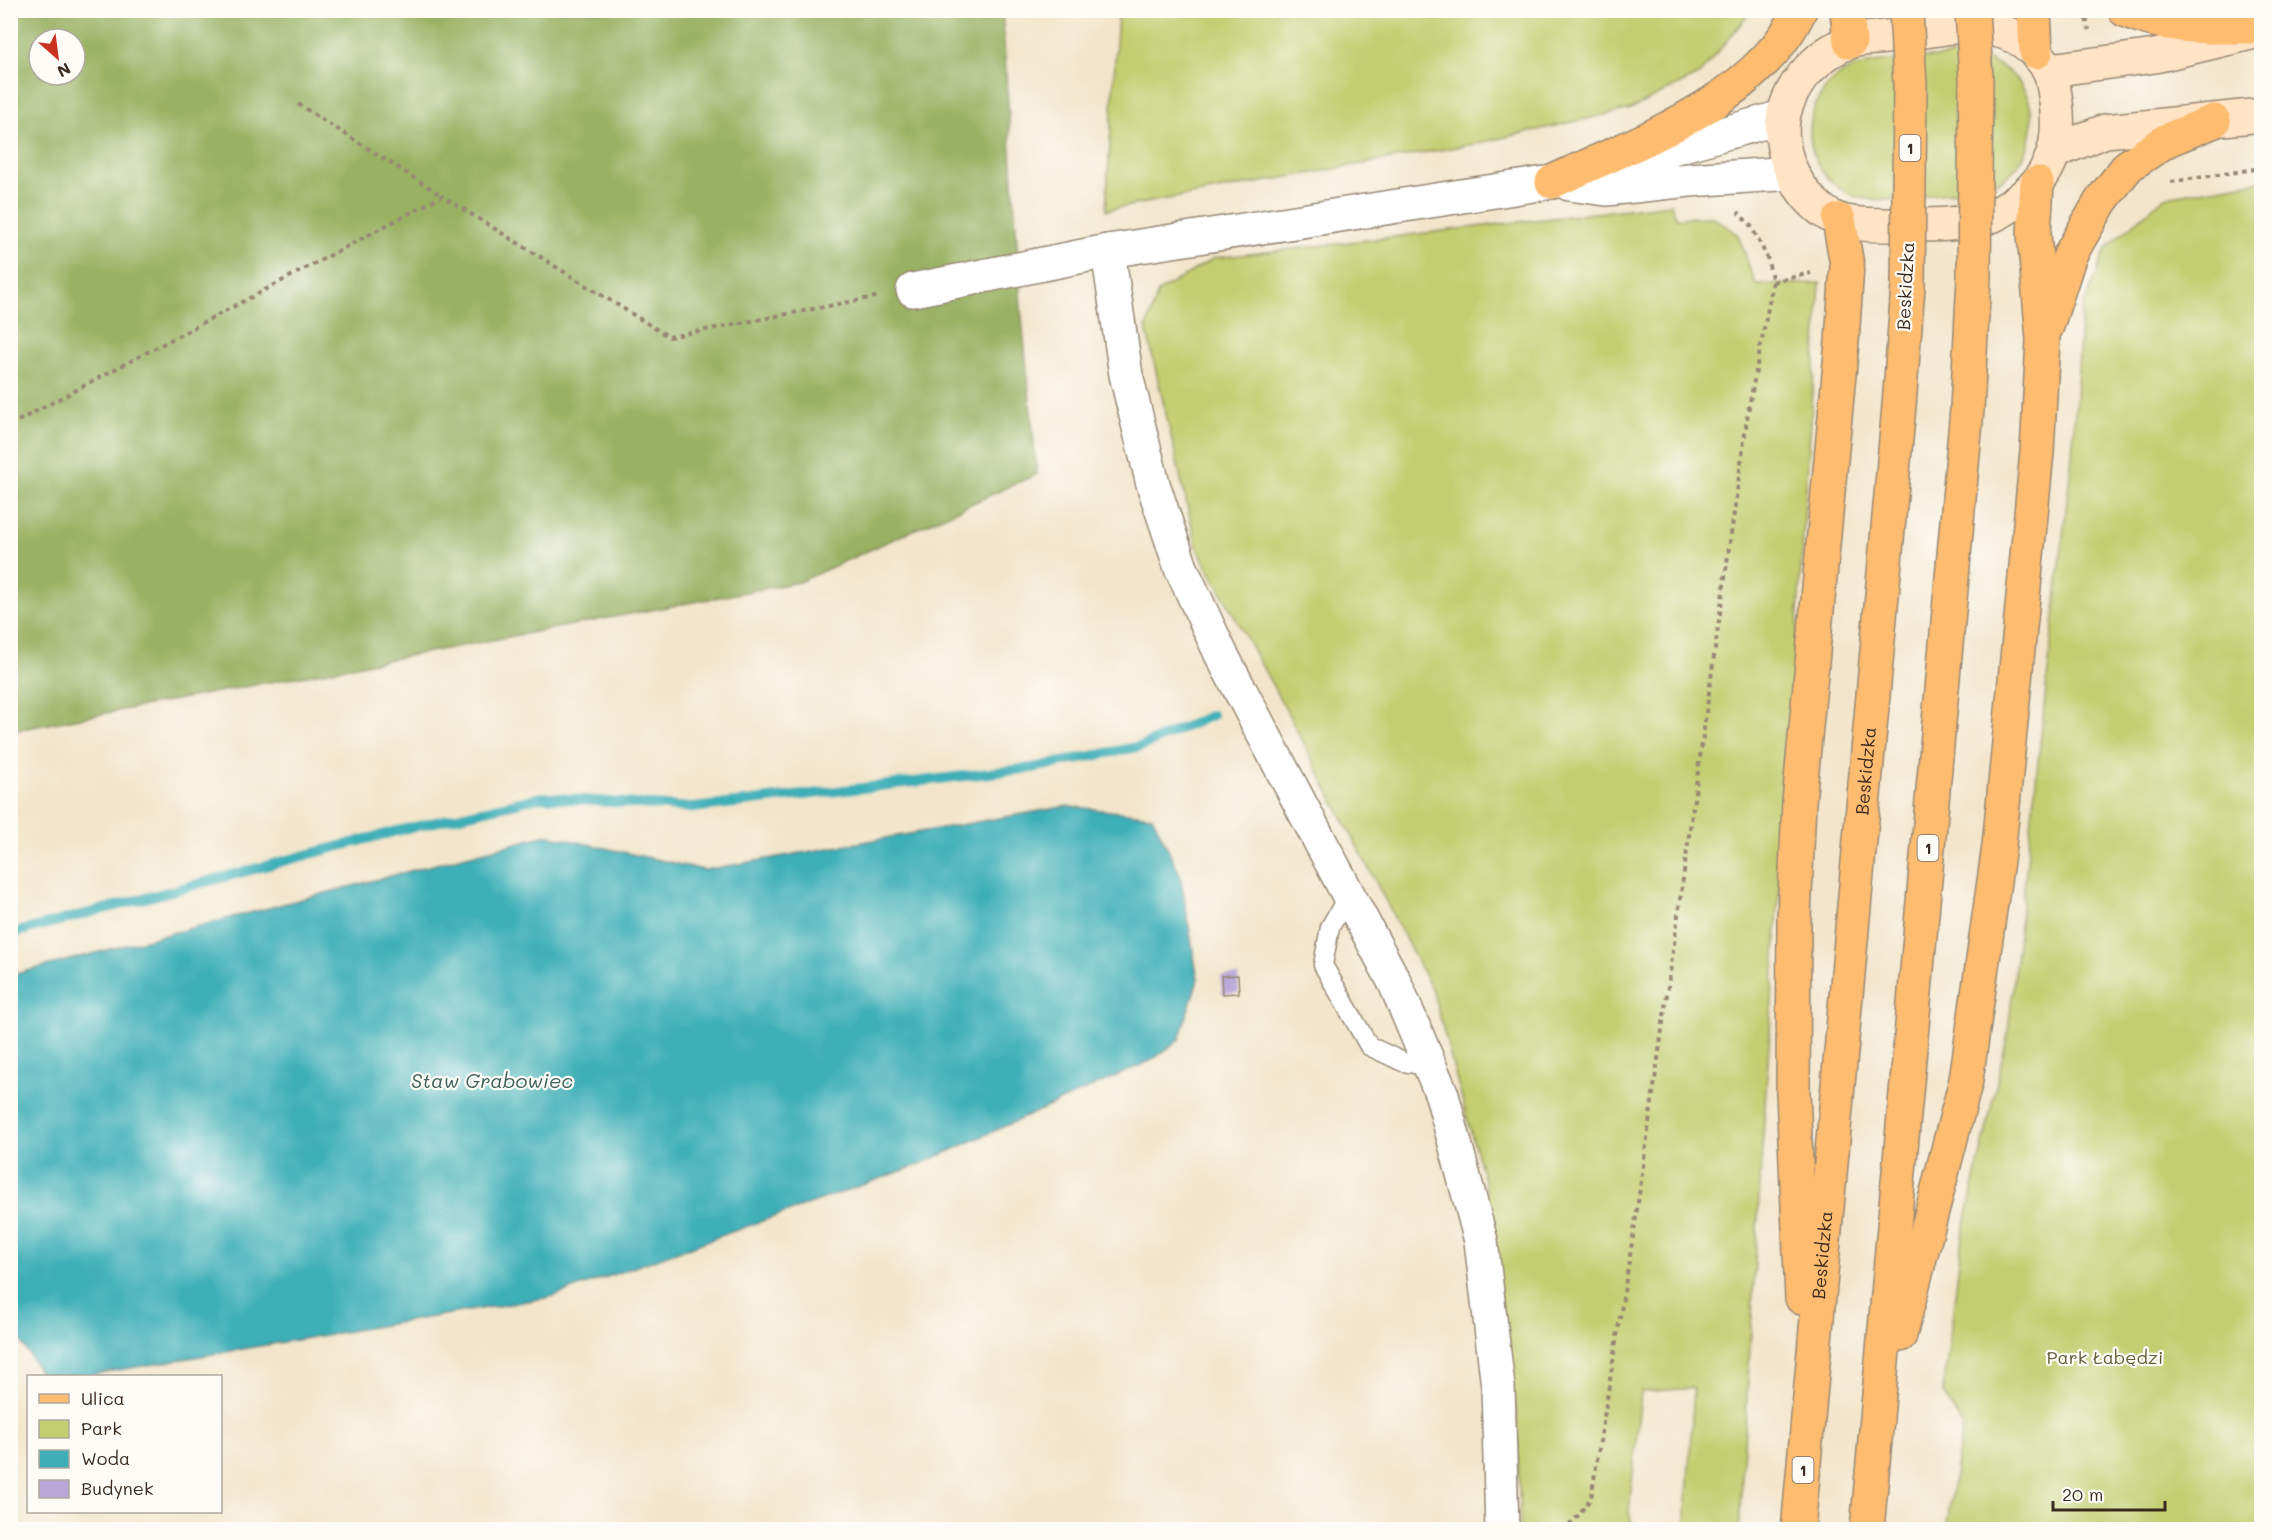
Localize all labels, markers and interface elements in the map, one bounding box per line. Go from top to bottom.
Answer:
north arrow [27,27,87,87]
text: N [54,59,75,83]
road number: 1 [1900,135,1920,161]
street label: Beskidzka [1891,241,1919,331]
street label: Beskidzka [1849,726,1881,816]
road number: 1 [1918,835,1938,861]
water label: Staw Grabowiec [411,1067,573,1093]
street label: Beskidzka [1806,1210,1838,1300]
park label: Park Łabędzi [2047,1345,2163,1369]
legend [27,1375,222,1513]
text: Ulica [81,1386,125,1410]
text: Park [81,1416,122,1440]
text: Woda [81,1446,130,1470]
road number: 1 [1792,1457,1814,1483]
scale bar [2053,1474,2166,1512]
text: Budynek [81,1476,154,1500]
text: 20 m [2062,1482,2103,1506]

